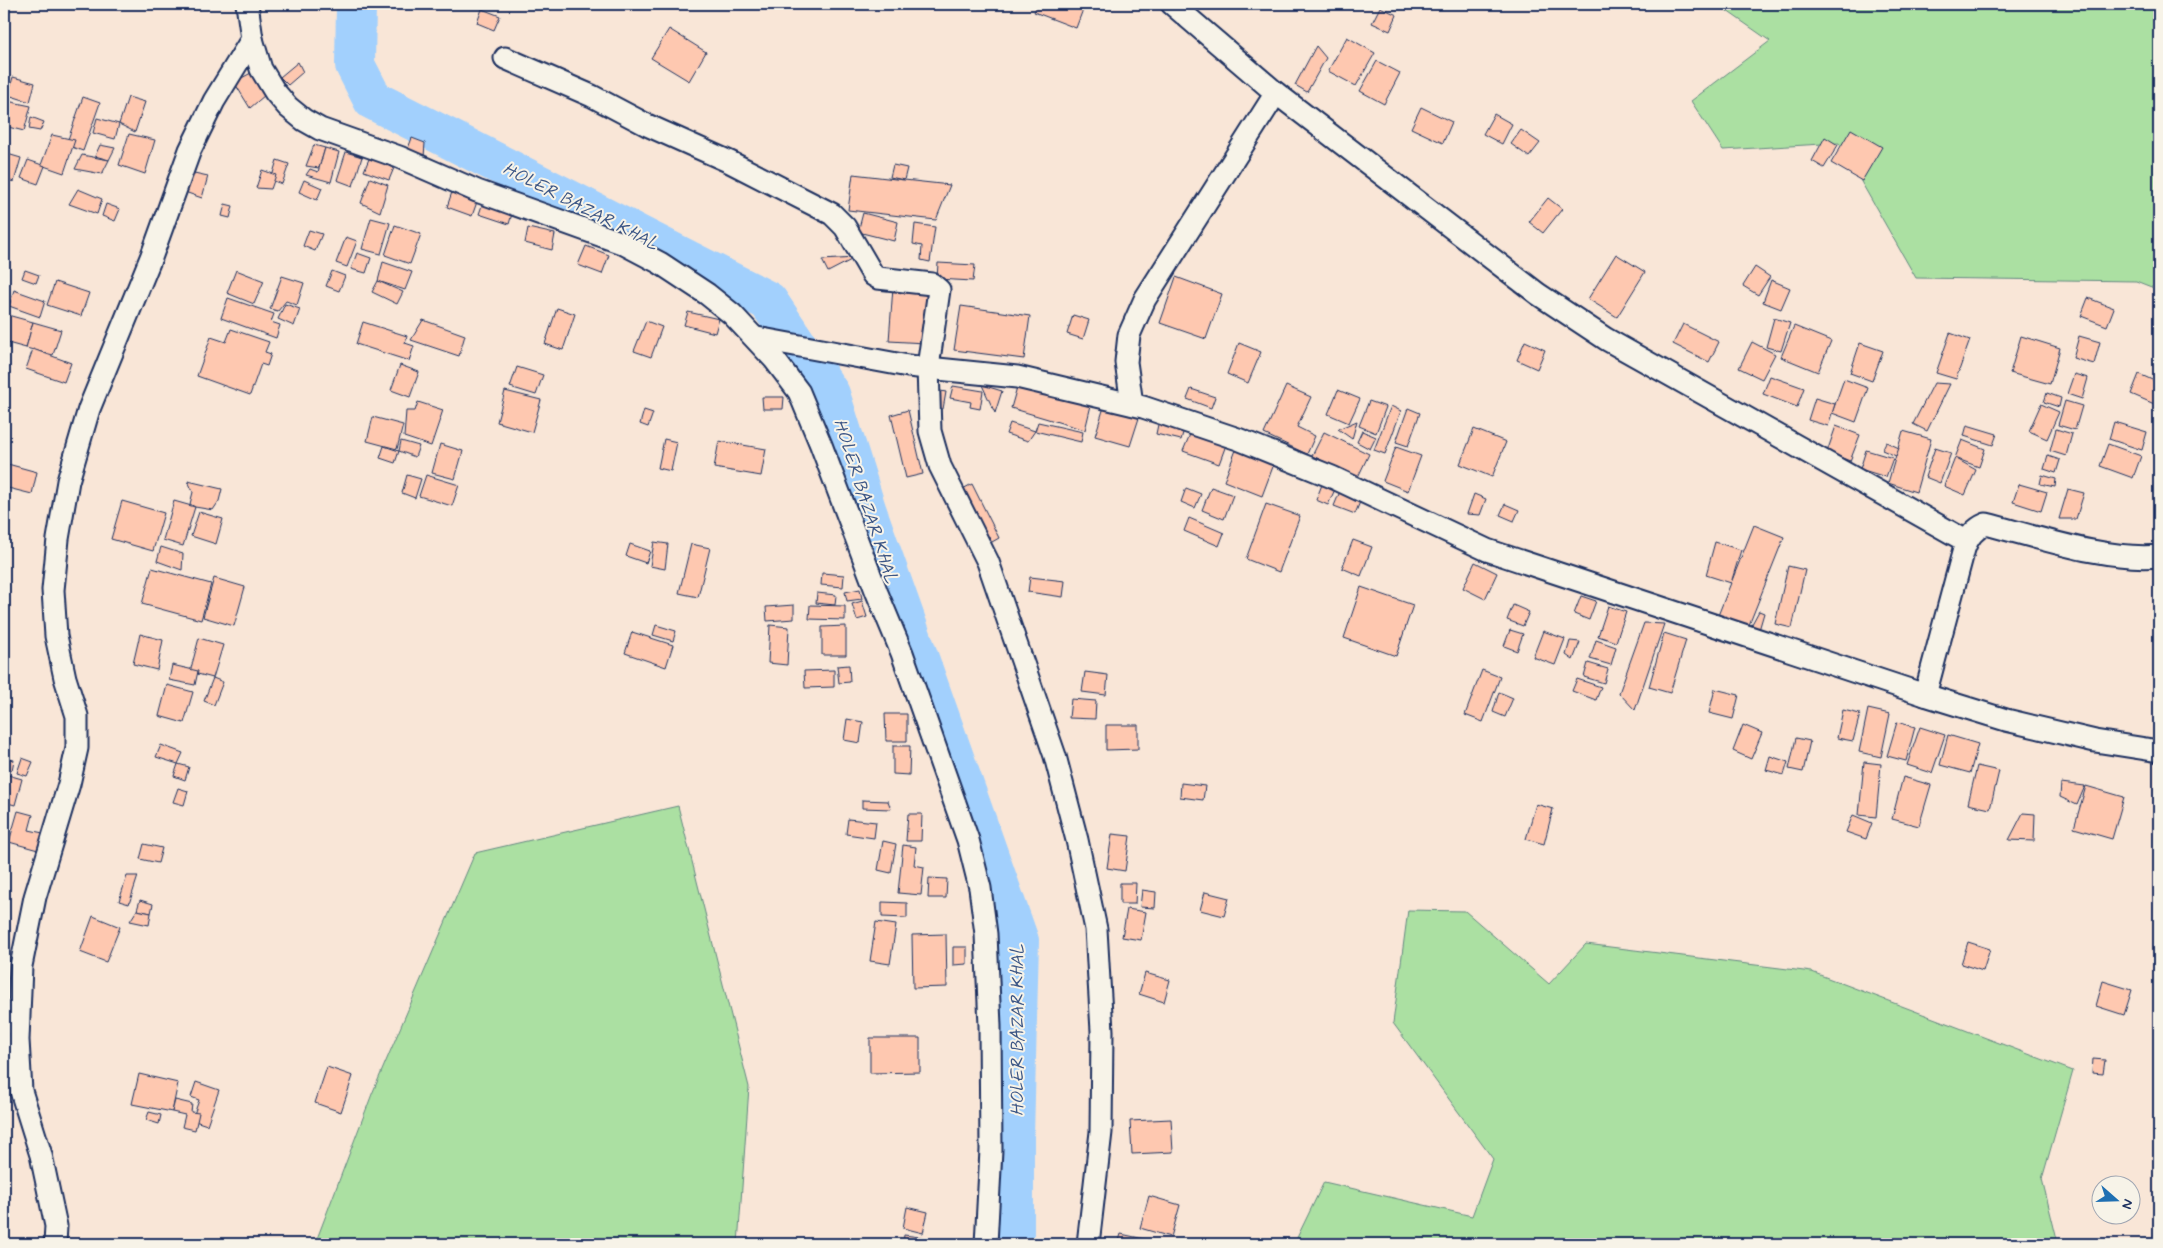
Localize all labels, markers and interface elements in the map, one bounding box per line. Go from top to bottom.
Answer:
water label: HOLER BAZAR KHAL [499,157,663,257]
water label: HOLER BAZAR KHAL [827,416,903,587]
water label: HOLER BAZAR KHAL [1006,944,1030,1116]
north arrow [2090,1176,2140,1226]
text: N [2117,1197,2137,1212]

